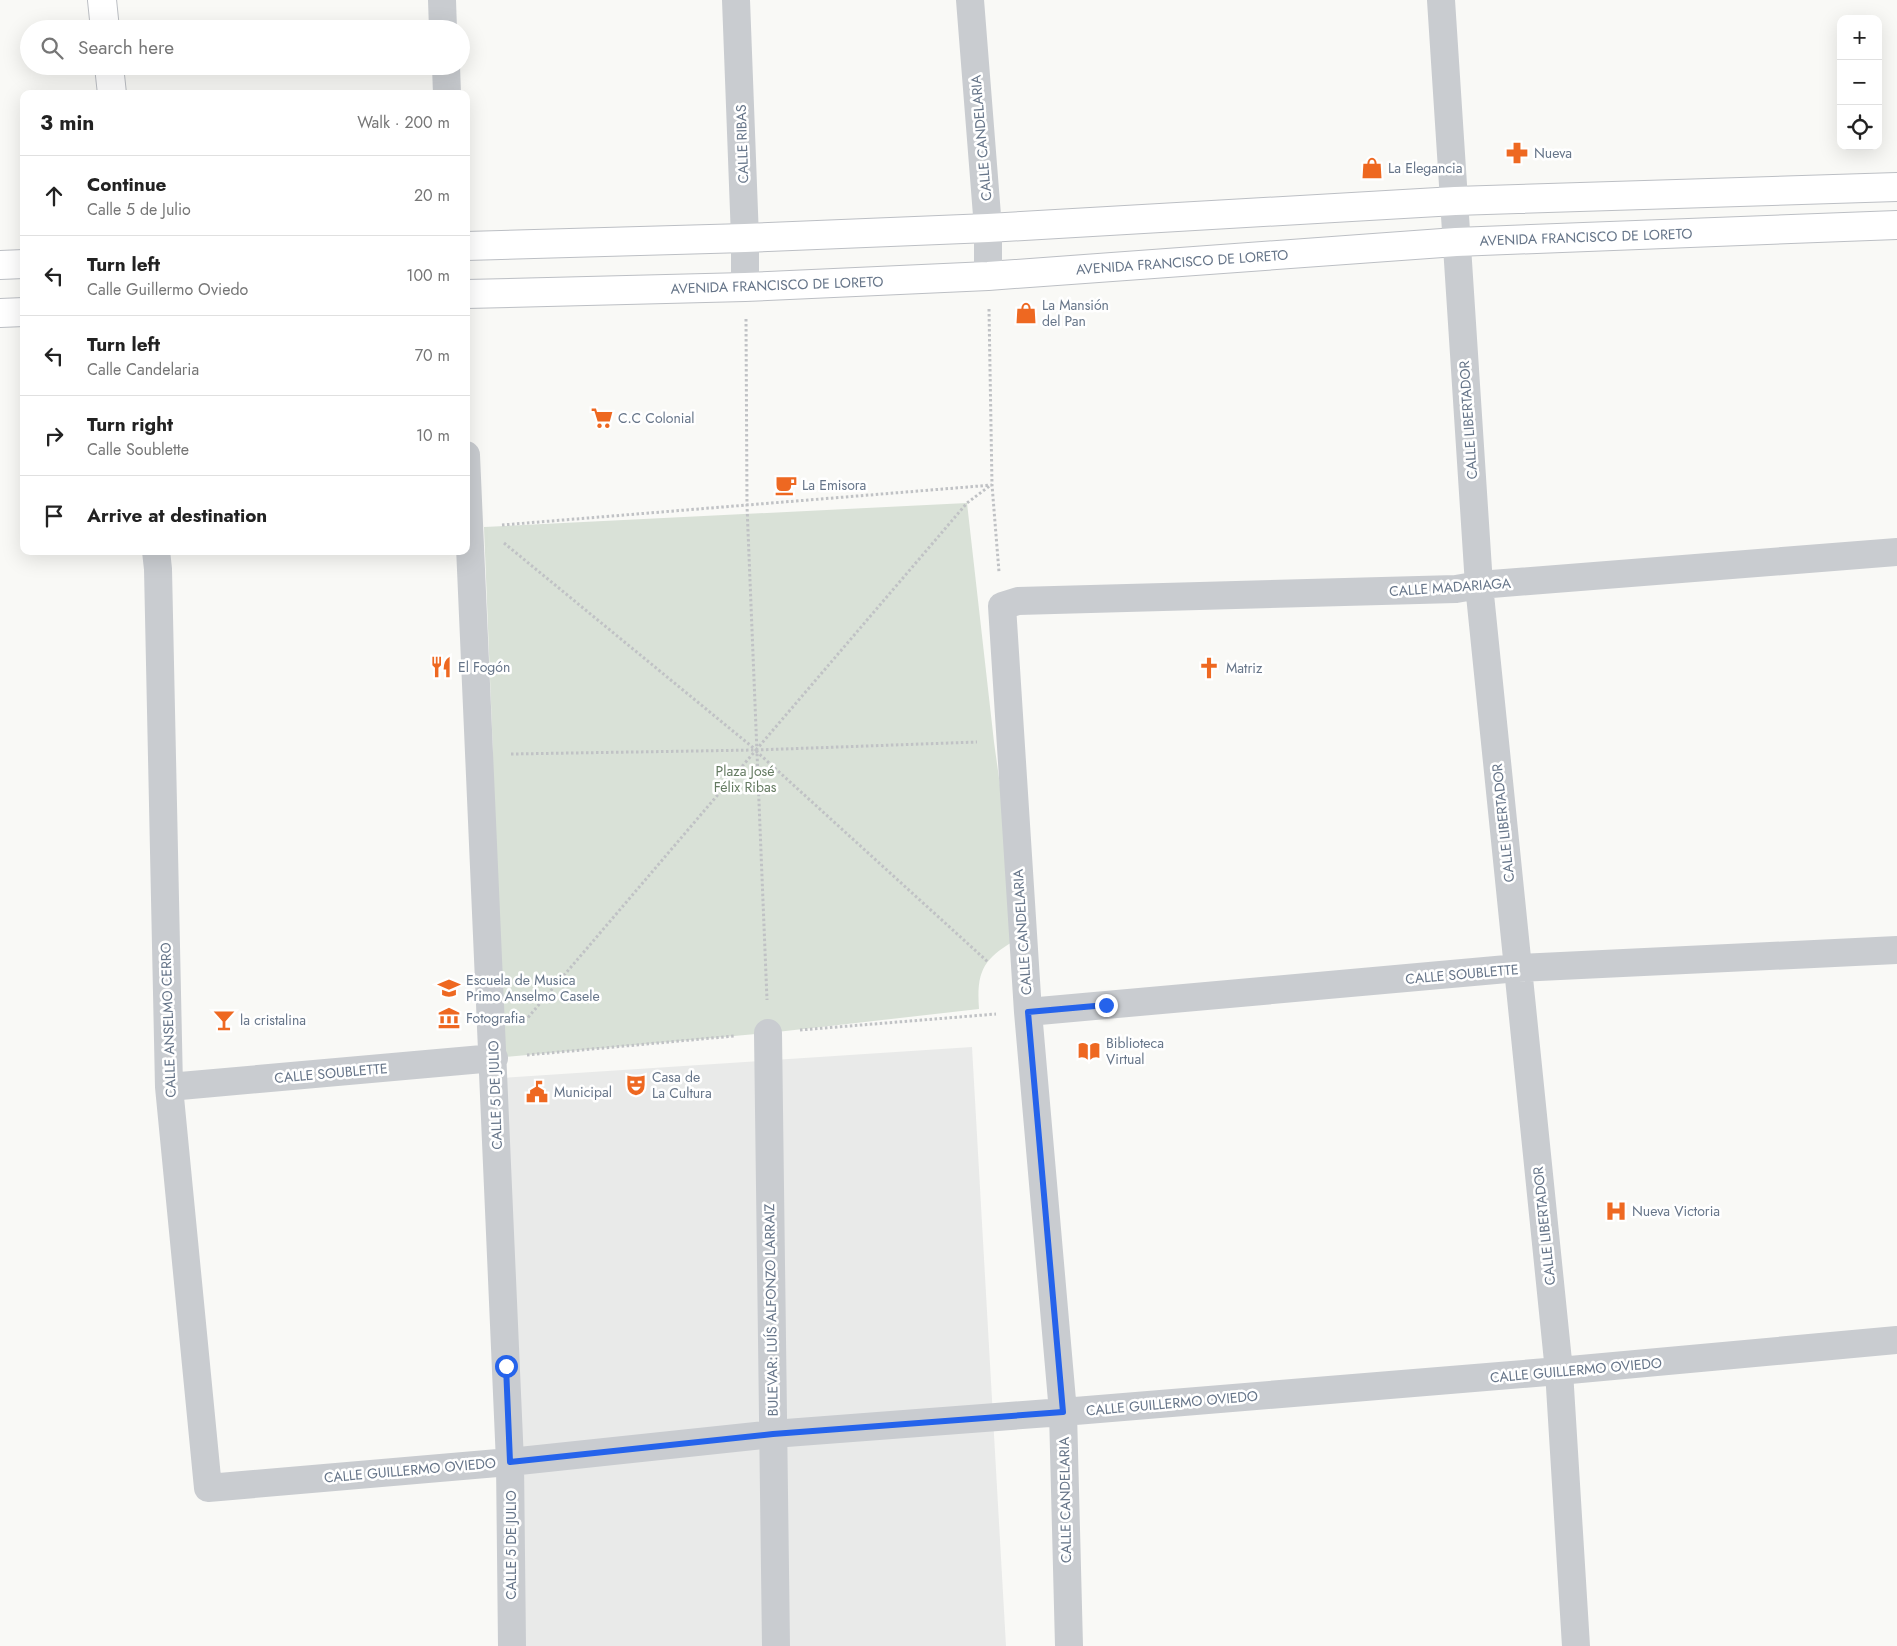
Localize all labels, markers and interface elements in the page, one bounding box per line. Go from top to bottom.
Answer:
map controls [1837,15,1882,150]
button: + [1837,15,1882,60]
search box [20,20,470,75]
icon: search [38,34,66,62]
text: Search here [78,34,174,61]
button: − [1837,60,1882,105]
street label: CALLE CANDELARIA [965,73,996,202]
street label: CALLE RIBAS [731,104,753,184]
button: locate [1837,105,1882,150]
text: 3 min [40,108,94,138]
text: Walk · 200 m [357,111,450,134]
pharmacy icon: Nueva [1504,140,1530,166]
place label: Nueva [1534,143,1572,163]
shop icon: La Elegancia [1359,155,1385,181]
place label: La Elegancia [1388,158,1463,178]
text: Continue [87,171,166,198]
icon: ahead [40,182,68,210]
text: 20 m [414,184,450,207]
text: Calle 5 de Julio [87,198,191,221]
street label: AVENIDA FRANCISCO DE LORETO [1479,223,1693,251]
street label: AVENIDA FRANCISCO DE LORETO [1075,245,1289,279]
text: Turn left [87,251,160,278]
icon: left [40,262,68,290]
text: 100 m [406,264,450,287]
street label: AVENIDA FRANCISCO DE LORETO [670,271,884,299]
text: Calle Guillermo Oviedo [87,278,248,301]
place label: La Mansión del Pan [1042,295,1109,331]
shop icon: La Mansión del Pan [1013,300,1039,326]
text: Turn left [87,331,160,358]
icon: left [40,342,68,370]
text: 70 m [415,344,450,367]
text: Calle Candelaria [87,358,199,381]
street label: CALLE LIBERTADOR [1454,360,1482,480]
supermarket icon: C.C Colonial [589,405,615,431]
place label: C.C Colonial [618,408,694,428]
text: Turn right [87,411,173,438]
icon: right [40,422,68,450]
text: 10 m [416,424,450,447]
text: Calle Soublette [87,438,189,461]
cafe icon: La Emisora [773,472,799,498]
place label: La Emisora [802,475,866,495]
icon: arrive [40,502,68,530]
text: Arrive at destination [87,502,267,529]
street label: CALLE MADARIAGA [1389,573,1512,601]
restaurant icon: El Fogón [428,654,454,680]
church icon: Matriz [1196,655,1222,681]
place label: El Fogón [458,657,510,677]
place label: Matriz [1226,658,1263,678]
park label: Plaza José Félix Ribas [714,761,777,797]
street label: CALLE LIBERTADOR [1487,763,1519,883]
street label: CALLE CANDELARIA [1008,868,1036,996]
street label: CALLE ANSELMO CERRO [155,942,181,1098]
street label: CALLE SOUBLETTE [1405,959,1519,989]
place label: Escuela de Musica Primo Anselmo Casele [466,970,600,1006]
school or university icon: Escuela de Musica Primo Anselmo Casele [436,975,462,1001]
route end [1095,994,1118,1017]
museum icon: Fotografia [436,1005,462,1031]
bar icon: la cristalina [211,1007,237,1033]
place label: Fotografia [466,1008,525,1028]
place label: la cristalina [240,1010,306,1030]
place label: Biblioteca Virtual [1106,1033,1164,1069]
library icon: Biblioteca Virtual [1076,1038,1102,1064]
street label: CALLE 5 DE JULIO [483,1040,507,1150]
street label: CALLE SOUBLETTE [274,1058,388,1088]
place label: Casa de La Cultura [652,1067,712,1103]
theatre icon: Casa de La Cultura [623,1072,649,1098]
public building icon: Municipal [524,1079,550,1105]
place label: Municipal [554,1082,612,1102]
street label: CALLE LIBERTADOR [1528,1166,1560,1286]
hospital icon: Nueva Victoria [1603,1198,1629,1224]
place label: Nueva Victoria [1632,1201,1720,1221]
street label: BULEVAR: LUÍS ALFONZO LARRAIZ [759,1203,783,1417]
street label: CALLE GUILLERMO OVIEDO [1489,1353,1663,1387]
route start [495,1355,518,1378]
street label: CALLE GUILLERMO OVIEDO [1085,1386,1259,1420]
street label: CALLE CANDELARIA [1054,1436,1076,1563]
street label: CALLE GUILLERMO OVIEDO [323,1453,497,1487]
street label: CALLE 5 DE JULIO [501,1490,521,1600]

